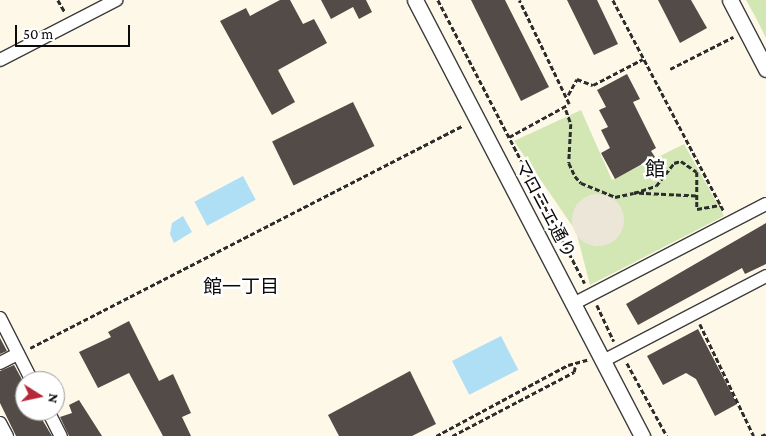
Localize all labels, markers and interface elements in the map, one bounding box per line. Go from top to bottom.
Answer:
scale bar [18,15,132,47]
text: 50 m [23,26,53,42]
street label: マロニエ通り [510,156,580,262]
district label: 館 [645,157,665,181]
district label: 館一丁目 [203,276,279,298]
north arrow [15,371,65,421]
text: N [45,392,62,405]

